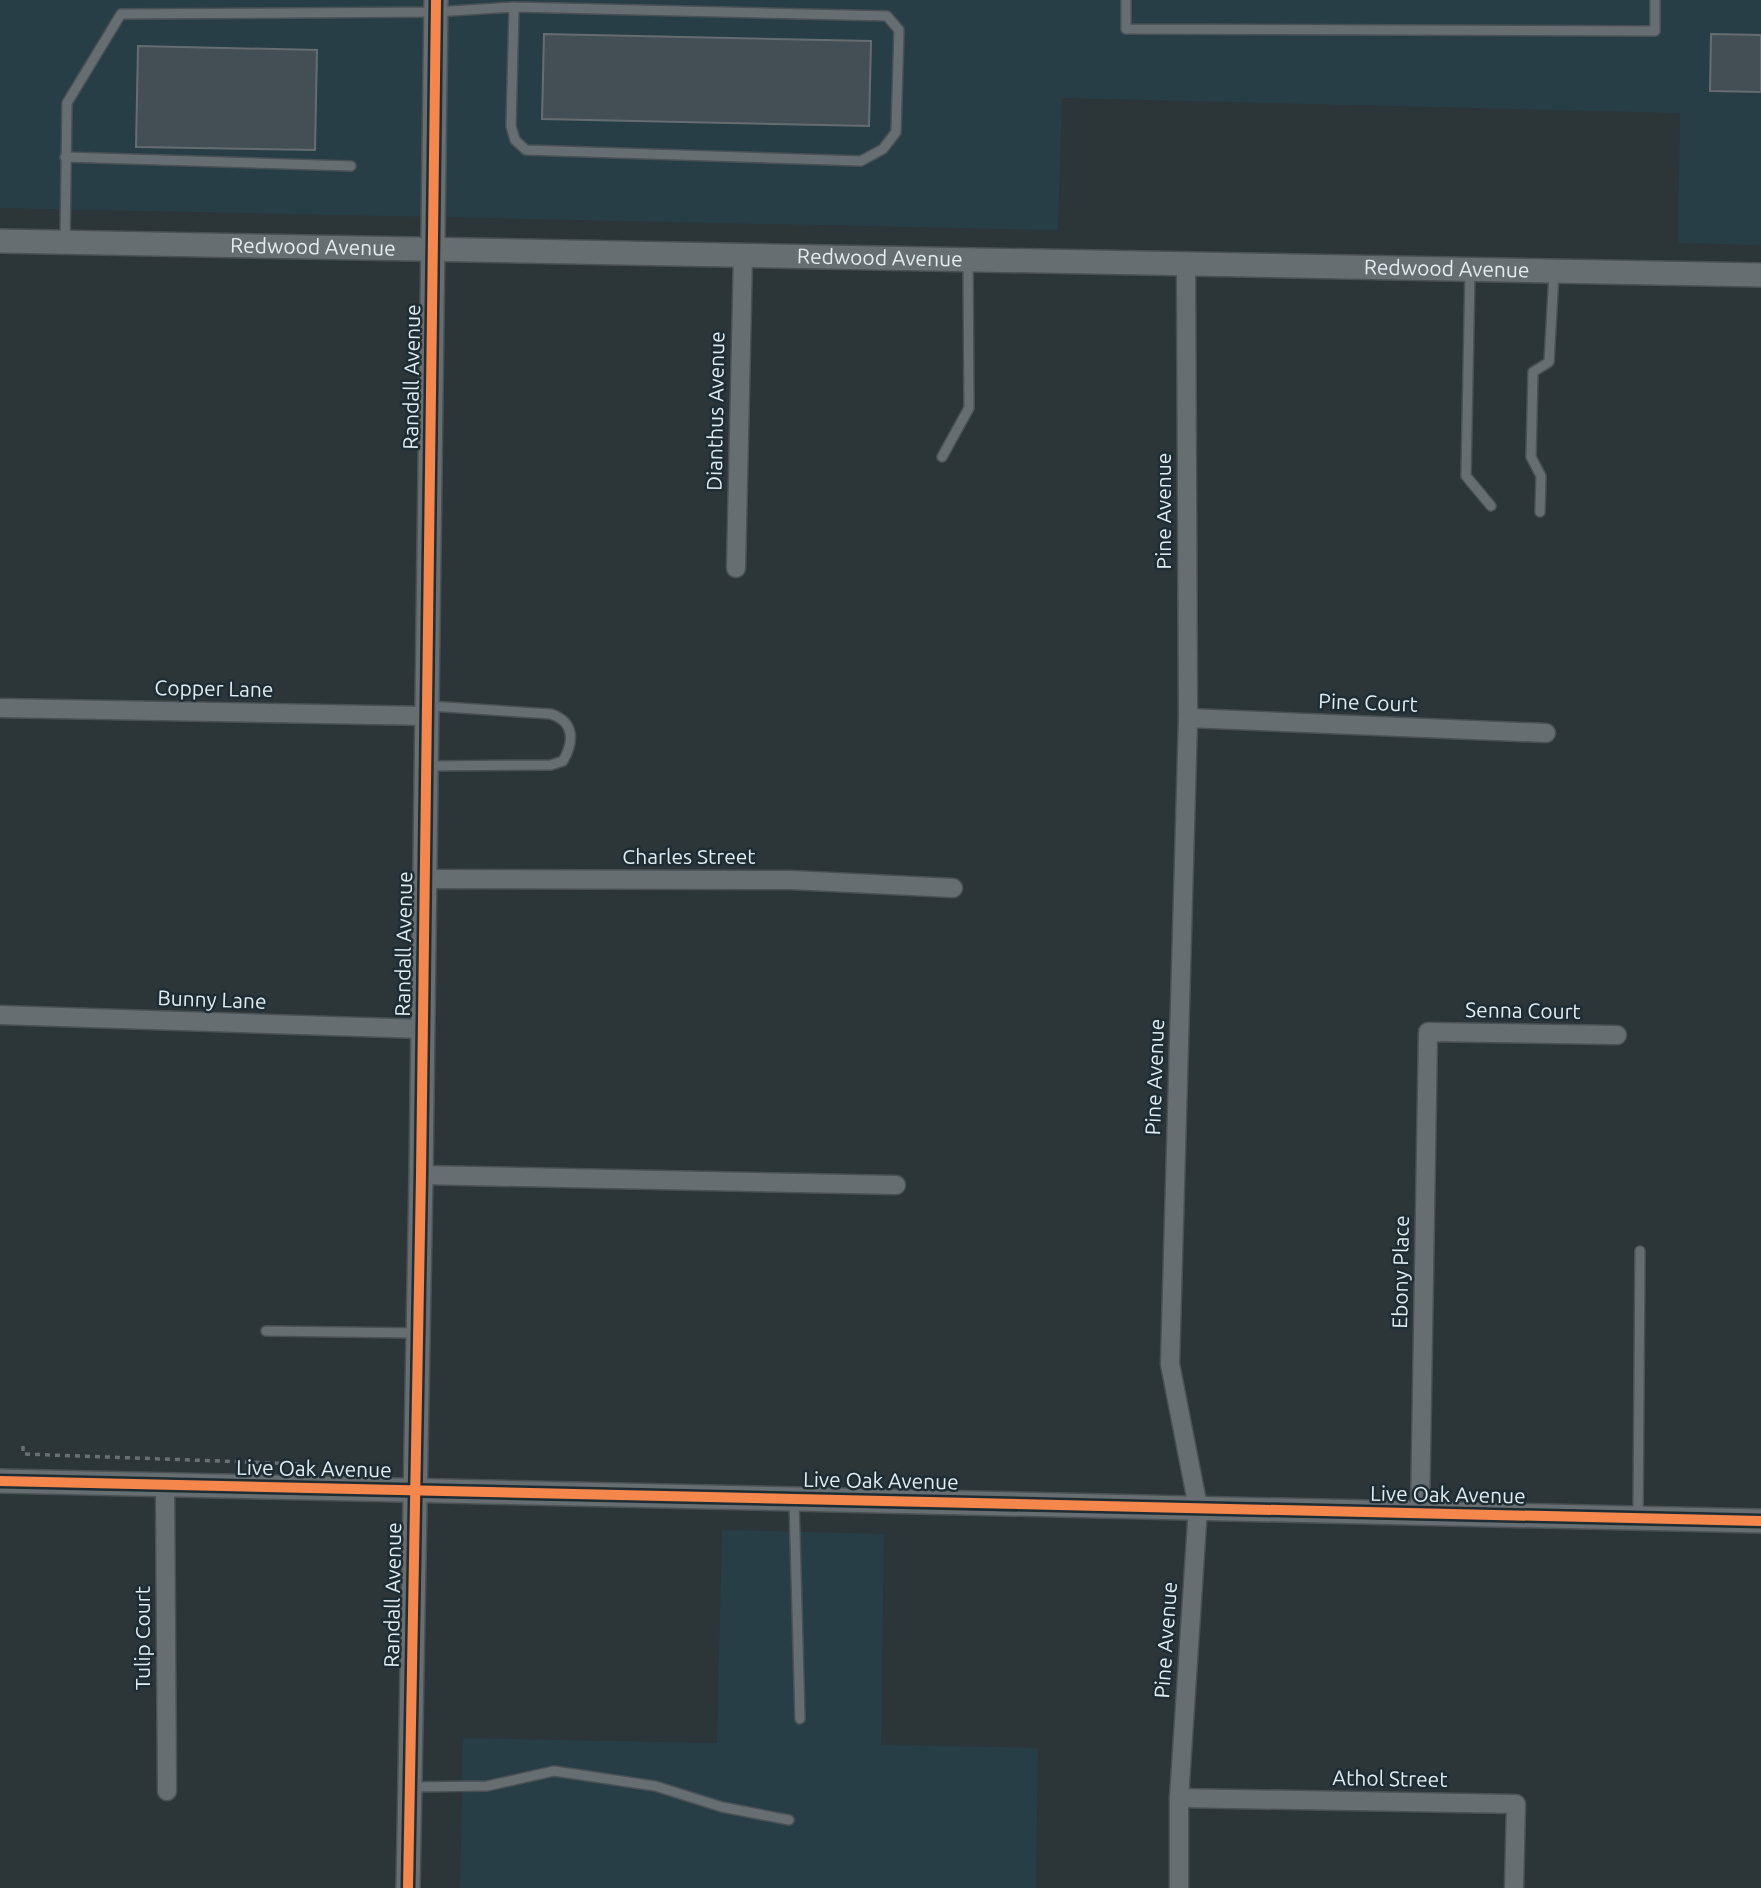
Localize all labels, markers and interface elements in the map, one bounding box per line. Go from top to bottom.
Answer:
street label: Redwood Avenue [230,232,396,260]
street label: Redwood Avenue [797,243,963,271]
street label: Redwood Avenue [1364,254,1530,282]
street label: Randall Avenue [398,304,424,450]
street label: Dianthus Avenue [702,331,728,491]
street label: Pine Avenue [1151,453,1175,569]
street label: Copper Lane [154,675,274,701]
street label: Pine Court [1318,688,1418,716]
street label: Charles Street [622,844,756,868]
street label: Randall Avenue [390,871,416,1017]
street label: Bunny Lane [157,985,267,1013]
street label: Senna Court [1465,997,1581,1023]
street label: Pine Avenue [1140,1018,1168,1136]
street label: Ebony Place [1387,1215,1413,1329]
street label: Live Oak Avenue [236,1455,392,1481]
street label: Live Oak Avenue [803,1467,959,1493]
street label: Live Oak Avenue [1370,1481,1526,1507]
street label: Randall Avenue [379,1522,405,1668]
street label: Pine Avenue [1149,1581,1181,1699]
street label: Tulip Court [130,1586,154,1690]
street label: Athol Street [1332,1765,1448,1791]

